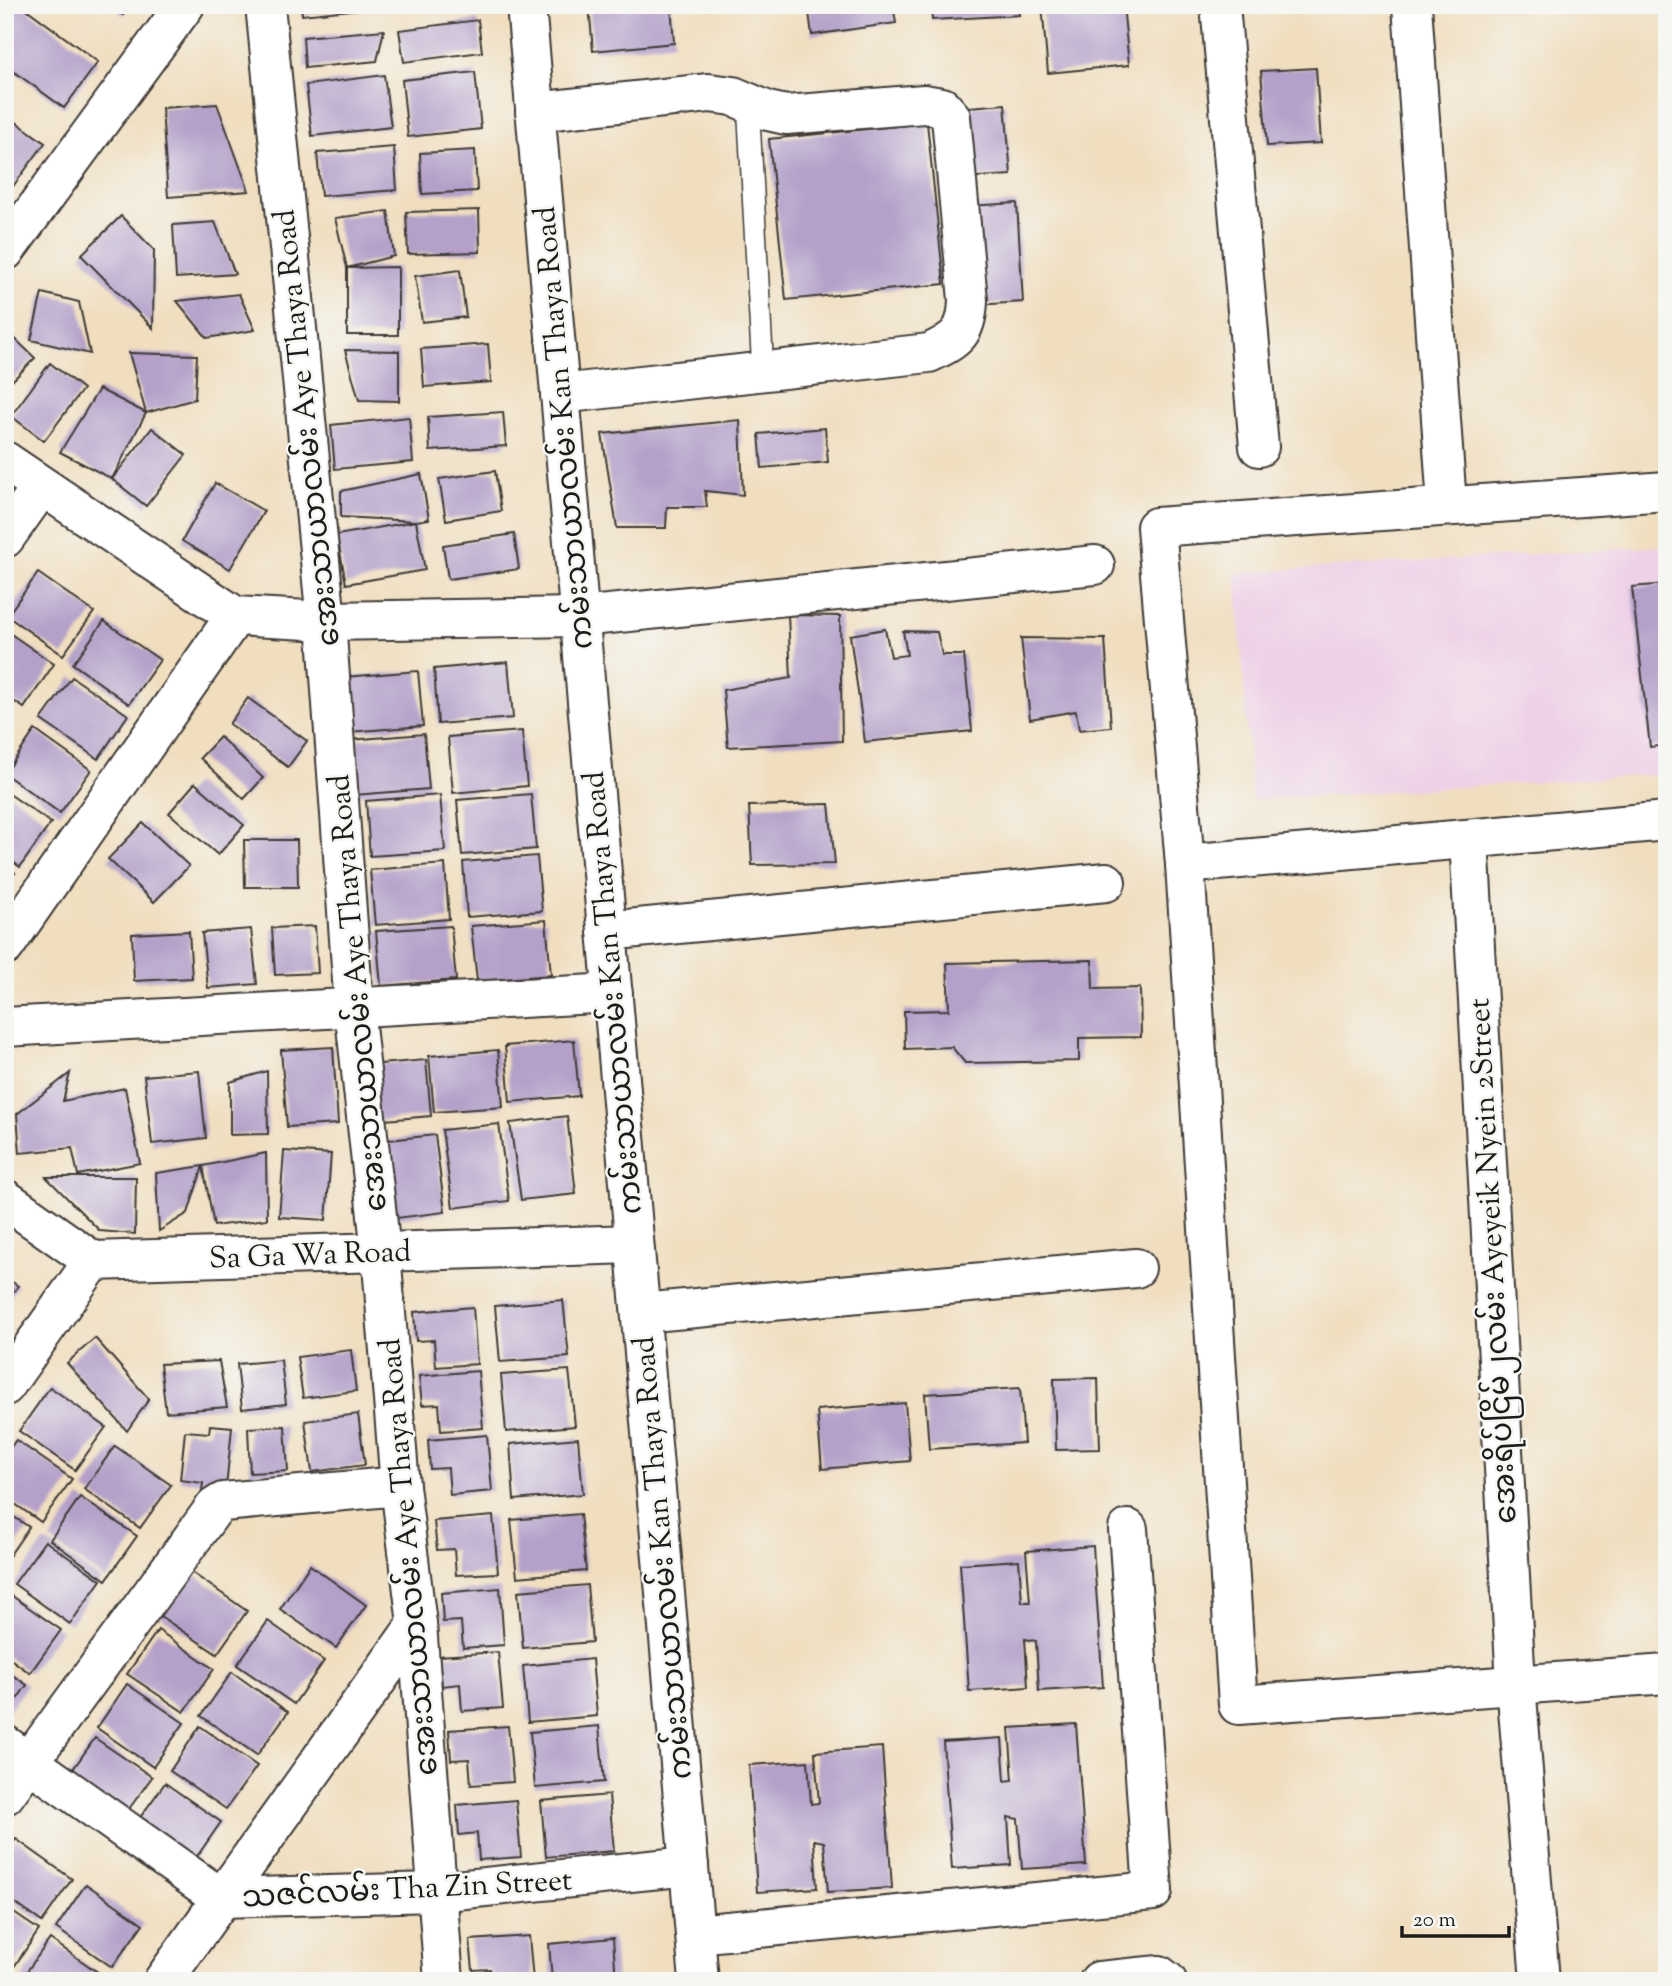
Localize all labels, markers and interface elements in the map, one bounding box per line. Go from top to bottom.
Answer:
street label: ကမ်းသာယာလမ်း Kan Thaya Road [522,204,606,651]
street label: အေးသာယာလမ်း Aye Thaya Road [261,207,353,649]
street label: ကမ်းသာယာလမ်း Kan Thaya Road [571,769,655,1216]
street label: အေးသာယာလမ်း Aye Thaya Road [316,772,400,1214]
street label: အေးရိပ်ငြိမ်၂လမ်း Ayeyeik Nyein 2Street [1456,997,1531,1525]
street label: Sa Ga Wa Road [208,1231,412,1282]
street label: ကမ်းသာယာလမ်း Kan Thaya Road [621,1334,705,1781]
street label: အေးသာယာလမ်း Aye Thaya Road [367,1336,451,1778]
street label: သဇင်လမ်း Tha Zin Street [241,1857,573,1921]
scale bar [1402,1895,1509,1939]
text: 20 m [1413,1906,1456,1936]

